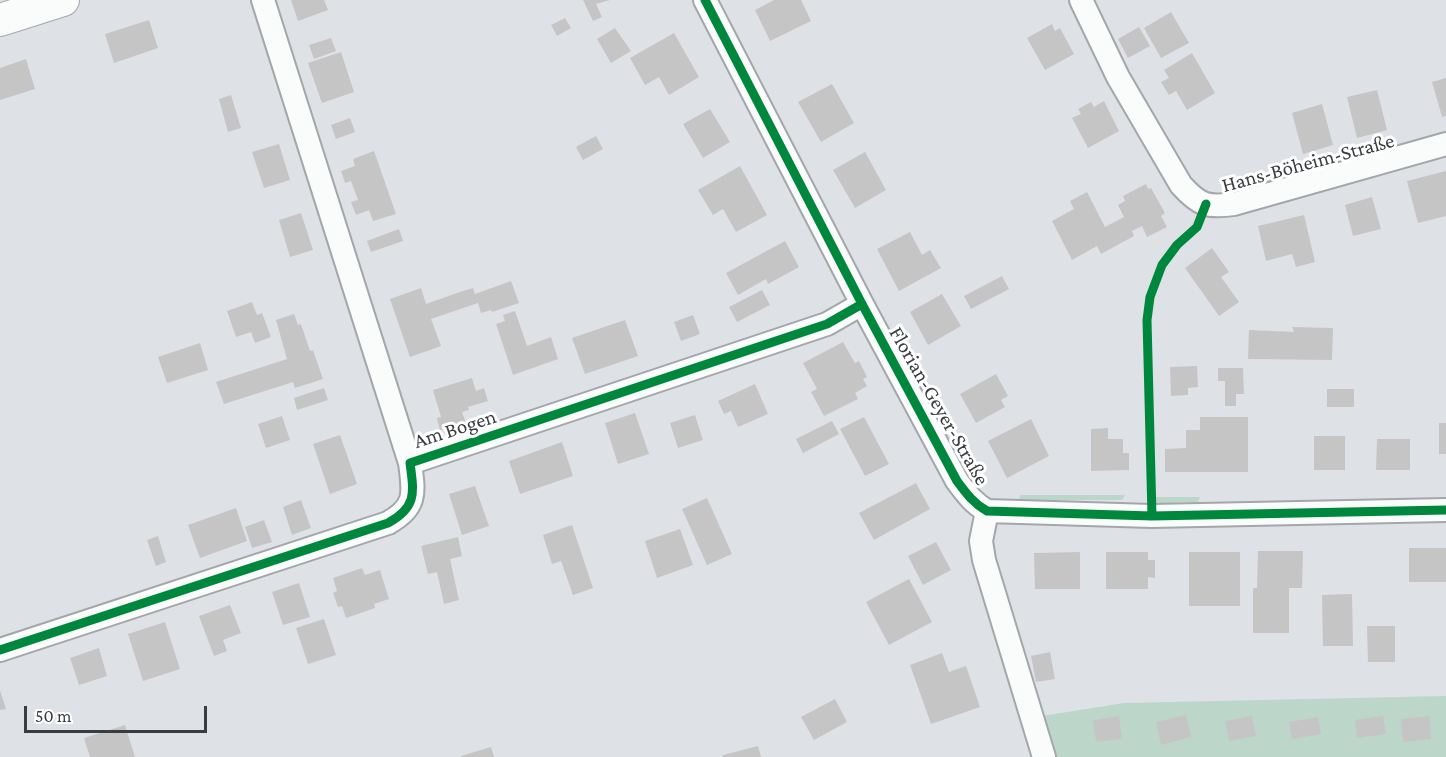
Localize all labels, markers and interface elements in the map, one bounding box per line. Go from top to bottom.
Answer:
street label: Hans-Böheim-Straße [1219,128,1397,198]
street label: Florian-Geyer-Straße [883,322,995,490]
street label: Am Bogen [411,404,499,454]
scale bar [27,694,210,732]
text: 50 m [35,706,72,726]

